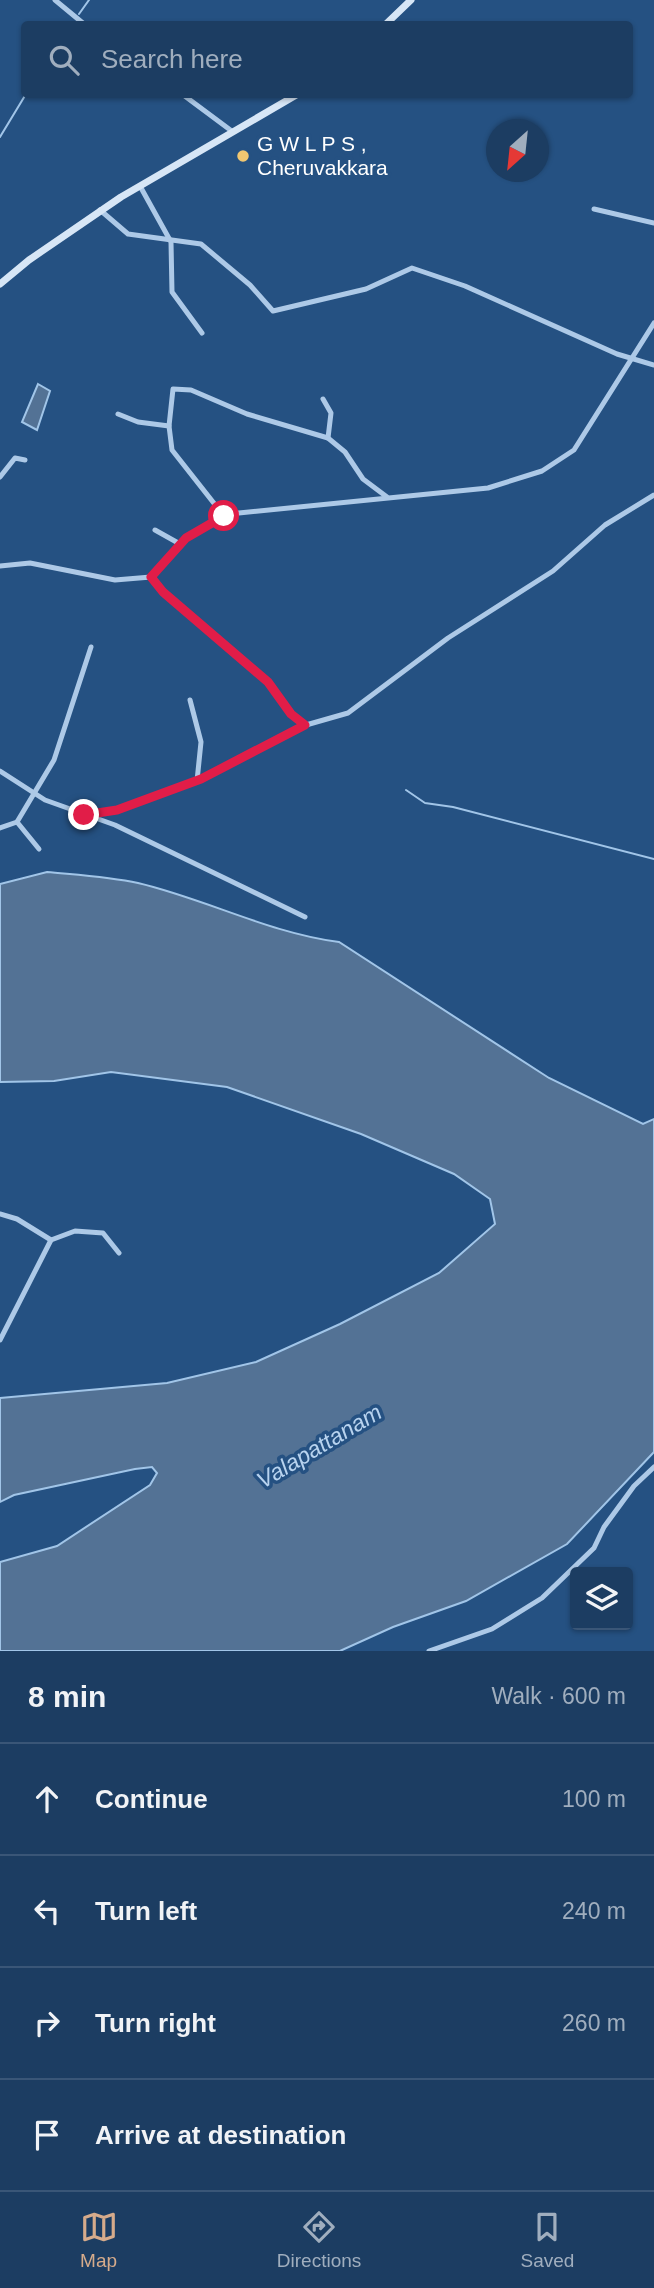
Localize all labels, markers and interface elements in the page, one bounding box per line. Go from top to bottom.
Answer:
search box [21,21,633,98]
icon: search [45,41,83,79]
text: Search here [101,44,243,74]
north arrow [486,119,549,182]
place label: G W L P S , Cheruvakkara [257,132,388,179]
marker: G W L P S , Cheruvakkara [235,148,251,164]
route start [208,500,239,531]
route end [68,799,99,830]
water label: Valapattanam [252,1399,386,1493]
map controls [570,1567,633,1630]
button: layers [570,1567,633,1630]
text: 8 min [28,1680,106,1713]
text: Walk · 600 m [491,1683,626,1709]
icon: ahead [28,1780,66,1818]
text: Continue [95,1784,208,1814]
text: 100 m [562,1786,626,1812]
icon: left [28,1892,66,1930]
text: Turn left [95,1896,197,1926]
text: 240 m [562,1898,626,1924]
icon: right [28,2004,66,2042]
text: Turn right [95,2008,216,2038]
text: 260 m [562,2010,626,2036]
icon: arrive [28,2116,66,2154]
text: Arrive at destination [95,2120,346,2150]
tab: Map [80,2208,118,2272]
tab: Directions [277,2208,361,2272]
tab: Saved [520,2208,574,2272]

